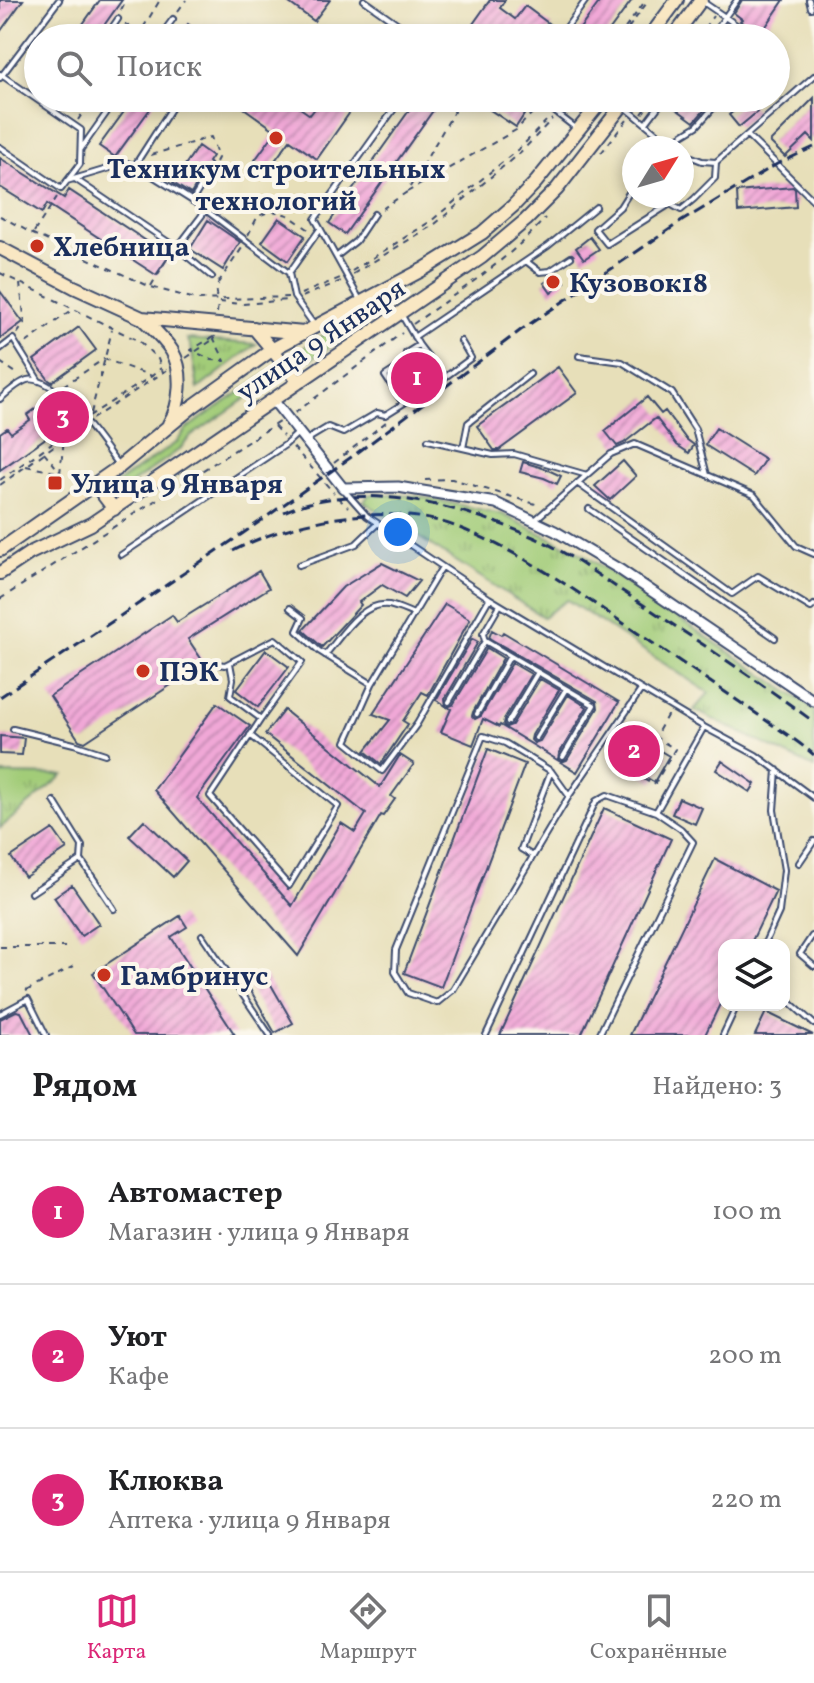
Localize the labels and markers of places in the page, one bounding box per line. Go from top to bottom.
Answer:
marker: Техникум строительных технологий [267,129,285,147]
place label: Техникум строительных технологий [106,151,446,222]
place label: Хлебница [53,229,190,268]
marker: Хлебница [28,237,46,255]
place label: Кузовок18 [569,265,708,304]
marker: Кузовок18 [544,273,562,291]
pin: 1 [391,348,443,408]
pin: 3 [37,387,89,447]
place label: Улица 9 Января [71,466,283,505]
marker: Улица 9 Января [46,474,64,492]
place label: ПЭК [159,654,219,693]
marker: ПЭК [134,662,152,680]
pin: 2 [608,721,660,781]
place label: Гамбринус [120,958,268,997]
marker: Гамбринус [95,966,113,984]

